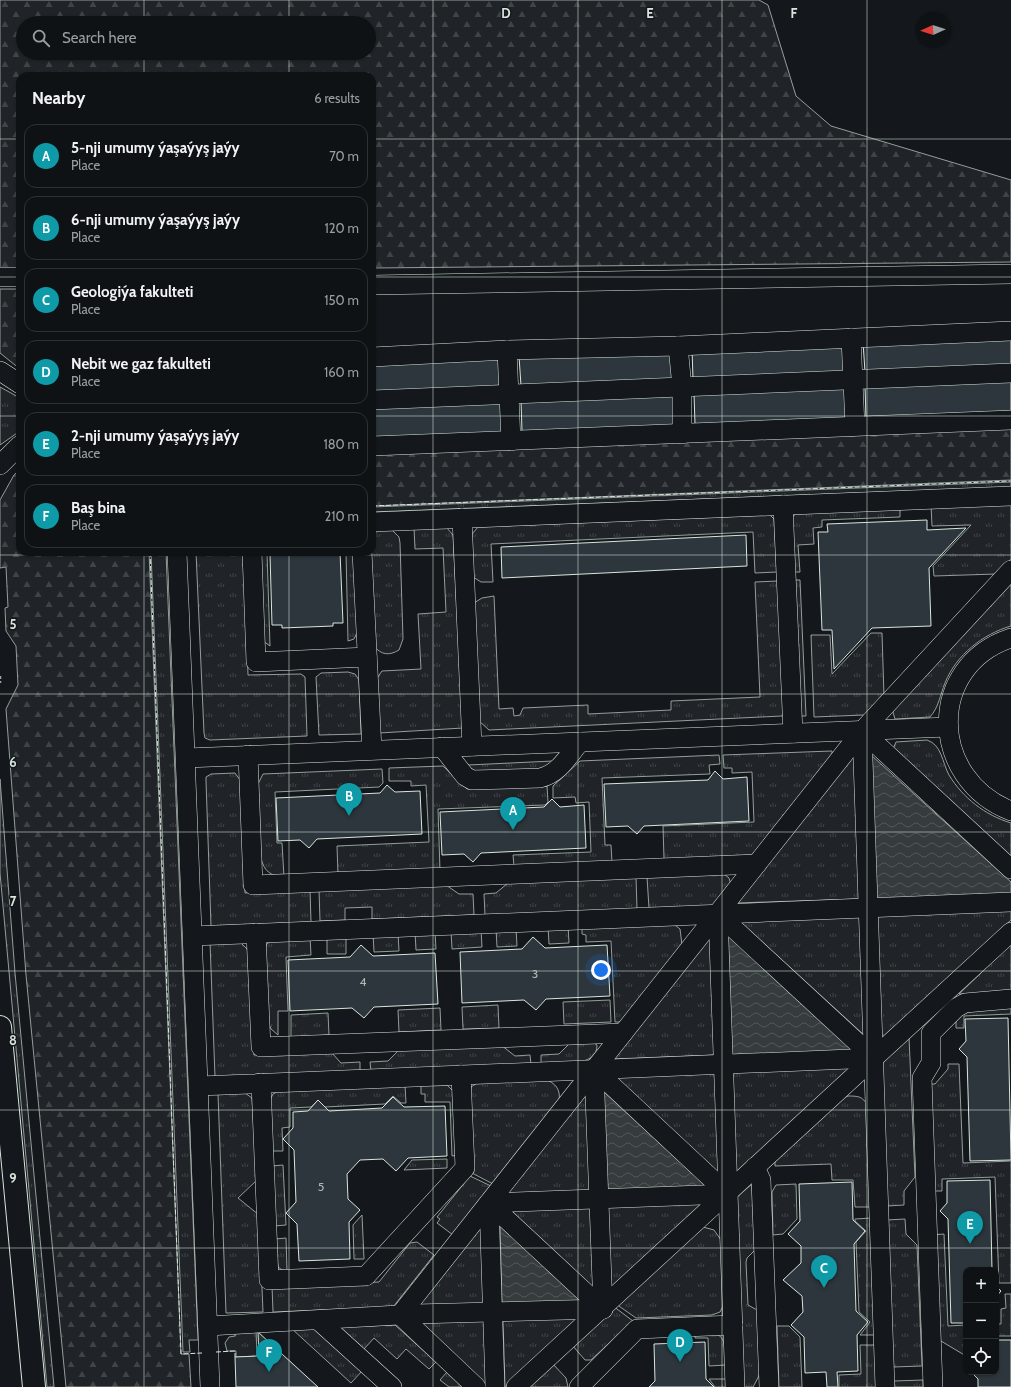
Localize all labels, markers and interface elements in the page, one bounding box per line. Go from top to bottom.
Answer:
text: D [501,5,511,21]
text: E [646,5,654,21]
text: F [791,5,798,21]
north arrow [915,12,951,48]
search box [16,16,376,60]
icon: search [30,27,52,49]
text: Search here [62,29,137,47]
text: Nearby [32,88,85,108]
text: 6 results [314,90,360,106]
text: 5-nji umumy ýaşaýyş jaýy [71,139,240,157]
text: A [42,148,50,164]
text: 70 m [329,148,359,164]
text: Place [71,157,100,173]
text: 6-nji umumy ýaşaýyş jaýy [71,211,240,229]
text: B [42,220,50,236]
text: 120 m [325,220,359,236]
text: Place [71,229,100,245]
text: Geologiýa fakulteti [71,283,193,301]
text: C [42,292,50,308]
text: 150 m [324,292,359,308]
text: Place [71,301,100,317]
text: Nebit we gaz fakulteti [71,355,211,373]
text: D [41,364,51,380]
text: 160 m [324,364,359,380]
text: Place [71,373,100,389]
text: 2-nji umumy ýaşaýyş jaýy [71,427,239,445]
text: E [42,436,50,452]
text: 180 m [323,436,359,452]
text: Place [71,445,100,461]
text: Baş bina [71,499,126,517]
text: F [43,508,49,524]
text: 210 m [325,508,359,524]
text: Place [71,517,100,533]
text: 5 [10,616,17,632]
text: 6 [9,754,17,770]
pin: B [336,783,362,816]
pin: A [500,797,526,830]
text: 7 [10,893,17,909]
your location [591,960,611,980]
house number: 3 [532,966,538,981]
house number: 4 [360,974,367,989]
text: 8 [9,1032,17,1048]
text: 9 [9,1170,17,1186]
house number: 5 [318,1179,324,1194]
pin: E [957,1211,983,1244]
pin: C [811,1255,837,1288]
map controls [963,1267,999,1375]
button: + [963,1267,999,1303]
button: − [963,1303,999,1339]
pin: D [667,1329,693,1362]
pin: F [256,1339,282,1372]
button: locate [963,1339,999,1375]

